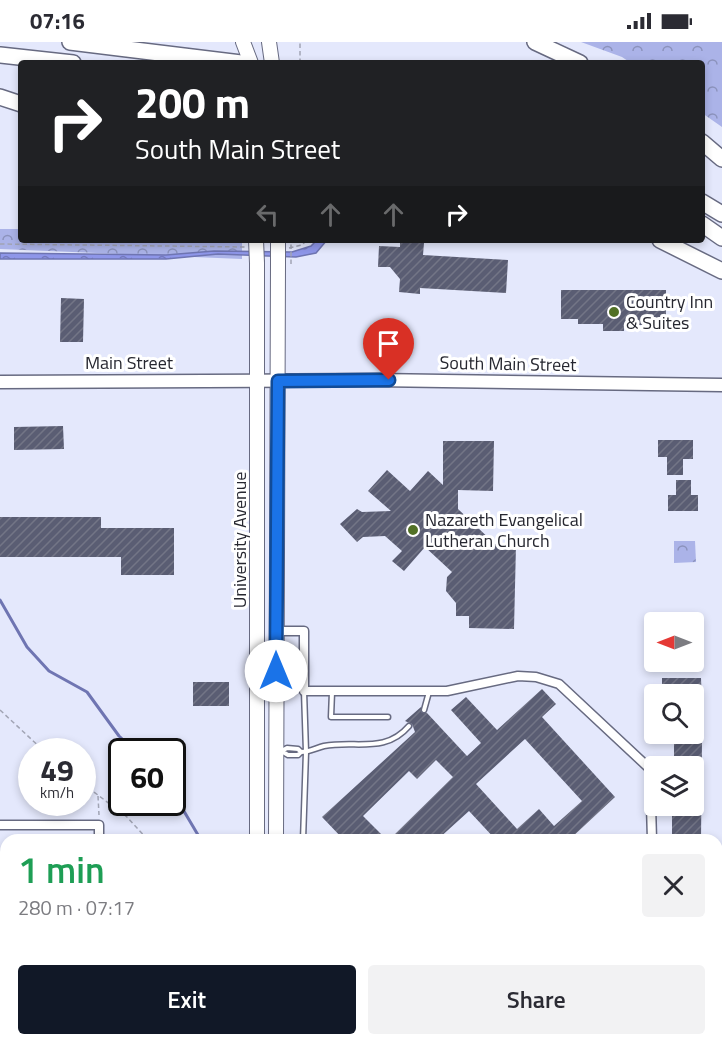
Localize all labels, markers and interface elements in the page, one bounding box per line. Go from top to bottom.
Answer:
text: 07:16 [30,4,85,38]
text: 200 m [135,70,250,134]
icon: right [36,84,114,162]
text: South Main Street [135,128,340,169]
icon: left [251,198,284,231]
icon: ahead [314,198,347,231]
icon: ahead [377,198,410,231]
icon: right [440,198,473,231]
place label: Country Inn & Suites [626,288,713,336]
marker: Country Inn & Suites [607,305,621,319]
pin [363,318,414,380]
icon: arrive [372,327,405,360]
street label: Main Street [85,349,174,376]
street label: South Main Street [439,349,577,378]
street label: University Avenue [226,472,253,608]
place label: Nazareth Evangelical Lutheran Church [425,506,583,554]
marker: Nazareth Evangelical Lutheran Church [406,523,420,537]
north arrow [644,612,704,672]
map controls [644,612,704,816]
position arrow [244,639,308,703]
button: search [644,684,704,744]
speed limit sign: 60 [108,738,186,816]
text: 49 [40,747,74,793]
button: layers [644,756,704,816]
text: km/h [40,781,74,804]
text: 1 min [18,842,105,897]
button: close [642,854,705,917]
text: 280 m · 07:17 [18,892,135,923]
button: Exit [18,965,356,1034]
button: Share [368,965,705,1034]

